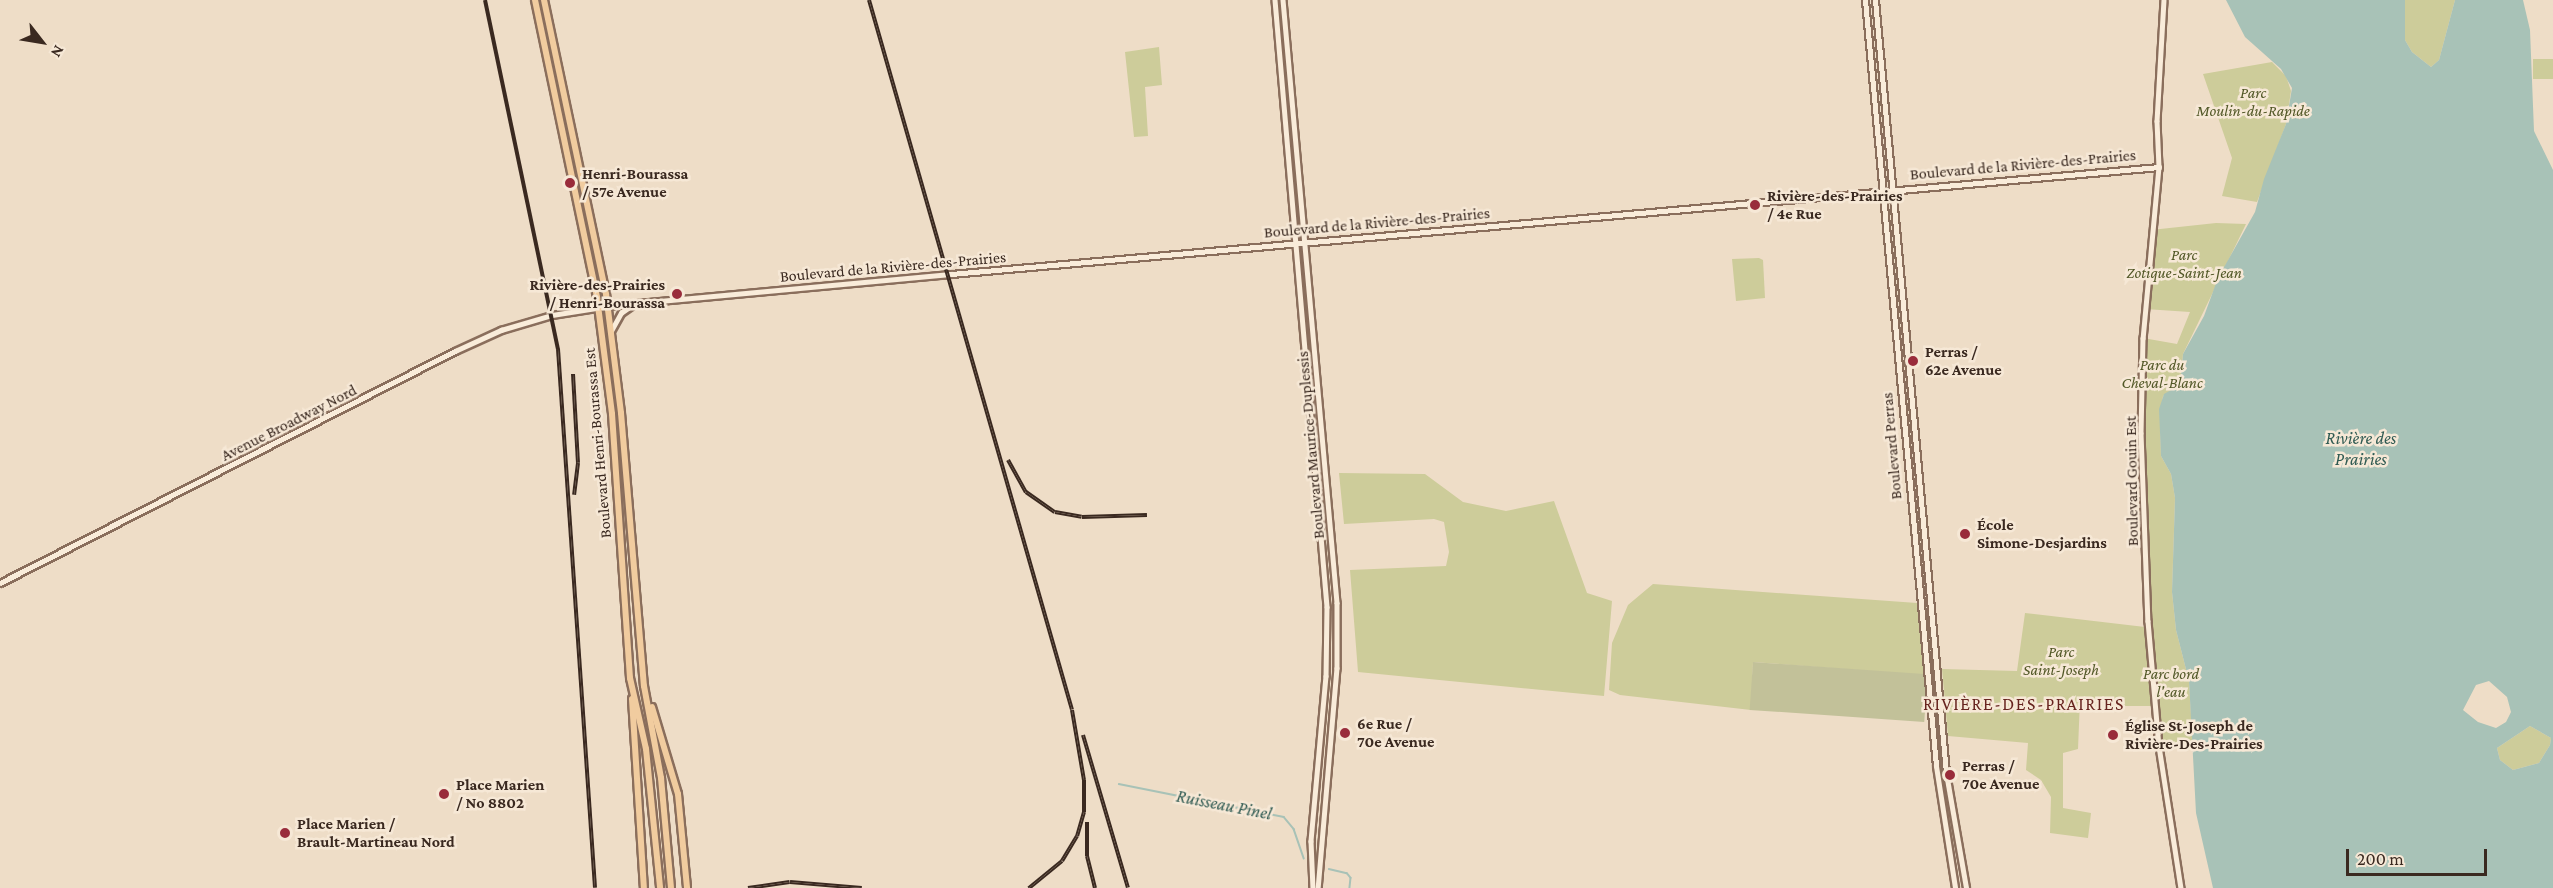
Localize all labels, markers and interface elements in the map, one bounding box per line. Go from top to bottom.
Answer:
north arrow [12,12,72,72]
text: N [48,42,68,61]
park label: Parc Moulin-du-Rapide [2196,83,2310,121]
street label: Boulevard de la Rivière-des-Prairies [1909,146,2137,184]
place label: Henri-Bourassa / 57e Avenue [582,164,688,202]
marker: Henri-Bourassa / 57e Avenue [563,176,577,190]
place label: Rivière-des-Prairies / 4e Rue [1767,186,1903,224]
marker: Rivière-des-Prairies / 4e Rue [1748,198,1762,212]
street label: Boulevard de la Rivière-des-Prairies [1263,204,1491,242]
park label: Parc Zotique-Saint-Jean [2126,245,2242,283]
street label: Boulevard de la Rivière-des-Prairies [779,248,1007,286]
place label: Rivière-des-Prairies / Henri-Bourassa [529,275,665,313]
marker: Rivière-des-Prairies / Henri-Bourassa [670,287,684,301]
place label: Perras / 62e Avenue [1925,342,2002,380]
street label: Boulevard Henri-Bourassa Est [580,347,616,539]
street label: Boulevard Maurice-Duplessis [1293,350,1329,540]
marker: Perras / 62e Avenue [1906,354,1920,368]
park label: Parc du Cheval-Blanc [2121,355,2203,393]
street label: Avenue Broadway Nord [218,381,360,465]
street label: Boulevard Perras [1878,392,1906,500]
street label: Boulevard Gouin Est [2121,416,2143,546]
water label: Rivière des Prairies [2326,428,2396,470]
place label: École Simone-Desjardins [1977,515,2107,553]
marker: École Simone-Desjardins [1958,527,1972,541]
park label: Parc Saint-Joseph [2023,642,2099,680]
park label: Parc bord l'eau [2143,664,2199,702]
district label: RIVIÈRE-DES-PRAIRIES [1923,693,2125,715]
place label: 6e Rue / 70e Avenue [1357,714,1435,752]
place label: Église St-Joseph de Rivière-Des-Prairies [2125,716,2263,754]
marker: 6e Rue / 70e Avenue [1338,726,1352,740]
marker: Église St-Joseph de Rivière-Des-Prairies [2106,728,2120,742]
place label: Perras / 70e Avenue [1962,756,2040,794]
marker: Perras / 70e Avenue [1943,768,1957,782]
place label: Place Marien / No 8802 [456,775,544,813]
water label: Ruisseau Pinel [1175,785,1273,825]
marker: Place Marien / No 8802 [437,787,451,801]
place label: Place Marien / Brault-Martineau Nord [297,814,455,852]
marker: Place Marien / Brault-Martineau Nord [278,826,292,840]
scale bar [2349,837,2490,875]
text: 200 m [2357,849,2404,869]

